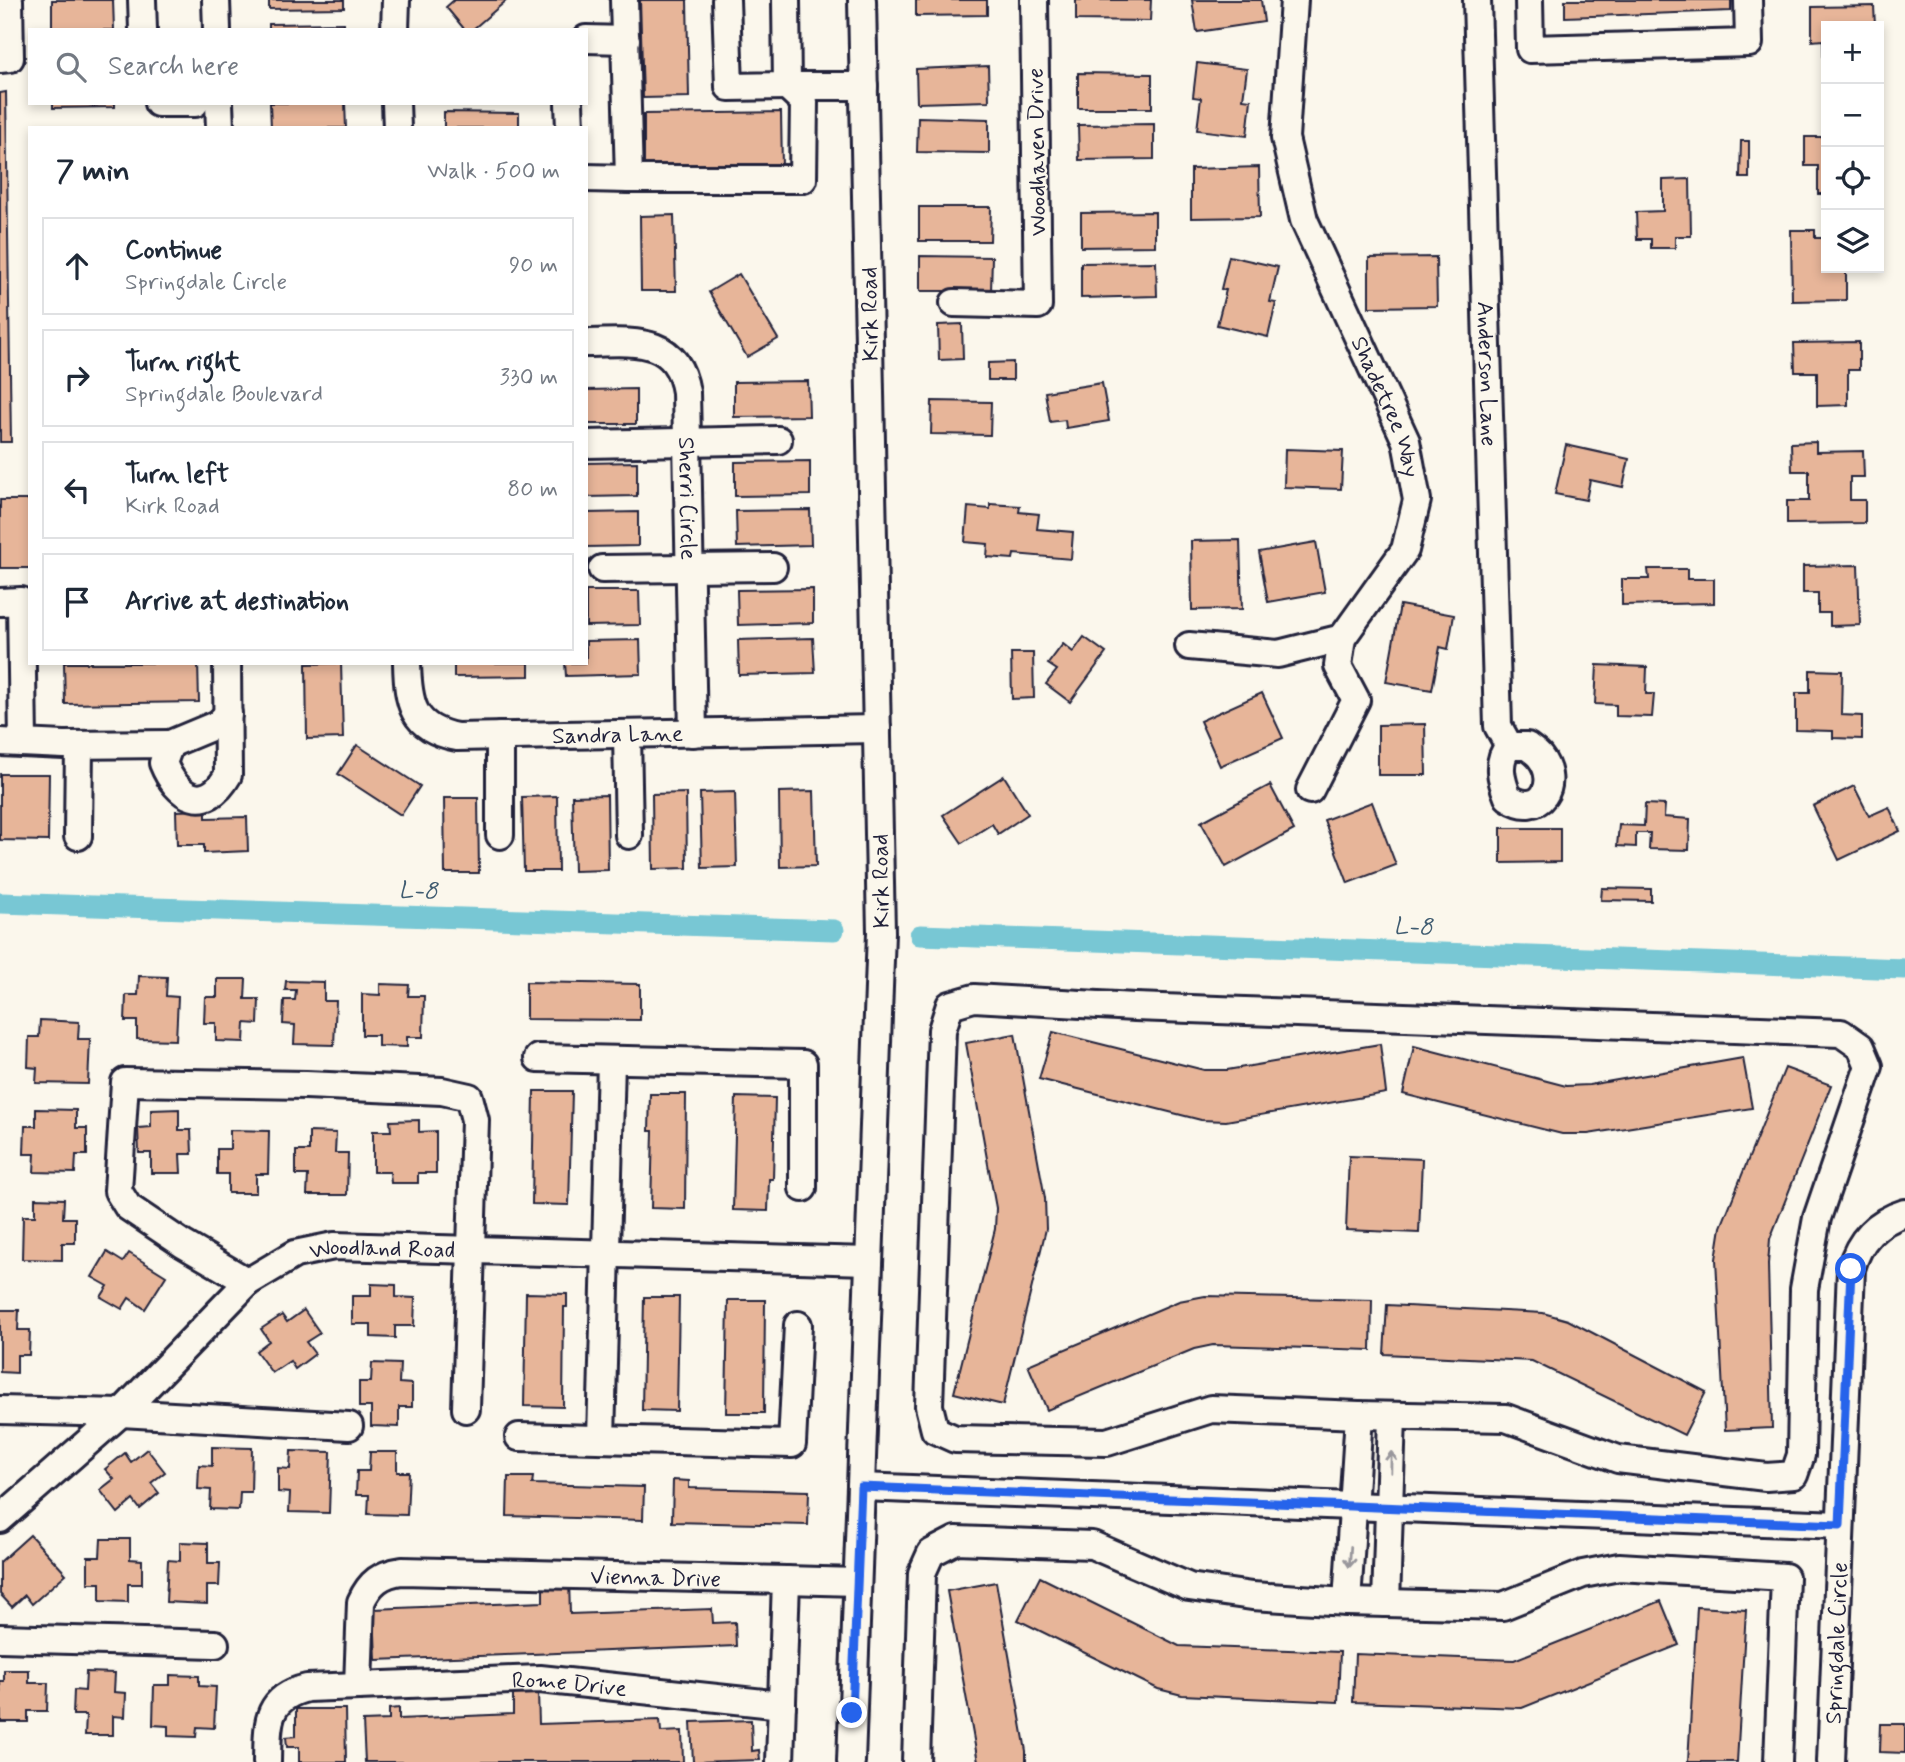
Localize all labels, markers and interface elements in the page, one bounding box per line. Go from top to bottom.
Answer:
map controls [1821,21,1884,273]
button: + [1821,21,1884,84]
search box [28,28,588,105]
icon: search [52,48,90,86]
text: Search here [108,50,239,84]
street label: Woodhaven Drive [1022,68,1054,236]
button: − [1821,84,1884,147]
button: locate [1821,147,1884,210]
text: 7 min [56,152,130,191]
text: Walk · 500 m [427,157,560,187]
button: layers [1821,210,1884,273]
text: Continue [125,234,222,268]
icon: ahead [58,247,96,285]
text: 90 m [509,251,558,281]
street label: Kirk Road [855,266,887,362]
text: Springdale Circle [125,268,287,298]
street label: Anderson Lane [1469,301,1503,447]
street label: Shadetree Way [1343,332,1425,480]
text: Turn right [125,346,241,380]
icon: right [58,359,96,397]
text: 330 m [500,363,558,393]
text: Springdale Boulevard [125,380,323,410]
street label: Sherri Circle [670,436,702,560]
text: Turn left [125,458,229,492]
icon: left [58,471,96,509]
text: 80 m [507,475,558,505]
text: Kirk Road [125,492,220,522]
icon: arrive [58,583,96,621]
text: Arrive at destination [125,585,349,619]
street label: Sandra Lane [552,720,683,752]
street label: Kirk Road [866,833,898,929]
water label: L-8 [398,875,439,908]
water label: L-8 [1393,911,1434,944]
street label: Woodland Road [307,1233,456,1268]
route start [1835,1253,1866,1284]
one-way arrow [1384,1450,1397,1473]
one-way arrow [1343,1545,1356,1568]
street label: Vienna Drive [590,1562,721,1595]
street label: Springdale Circle [1820,1562,1856,1725]
street label: Rome Drive [511,1666,628,1705]
route end [836,1697,867,1728]

